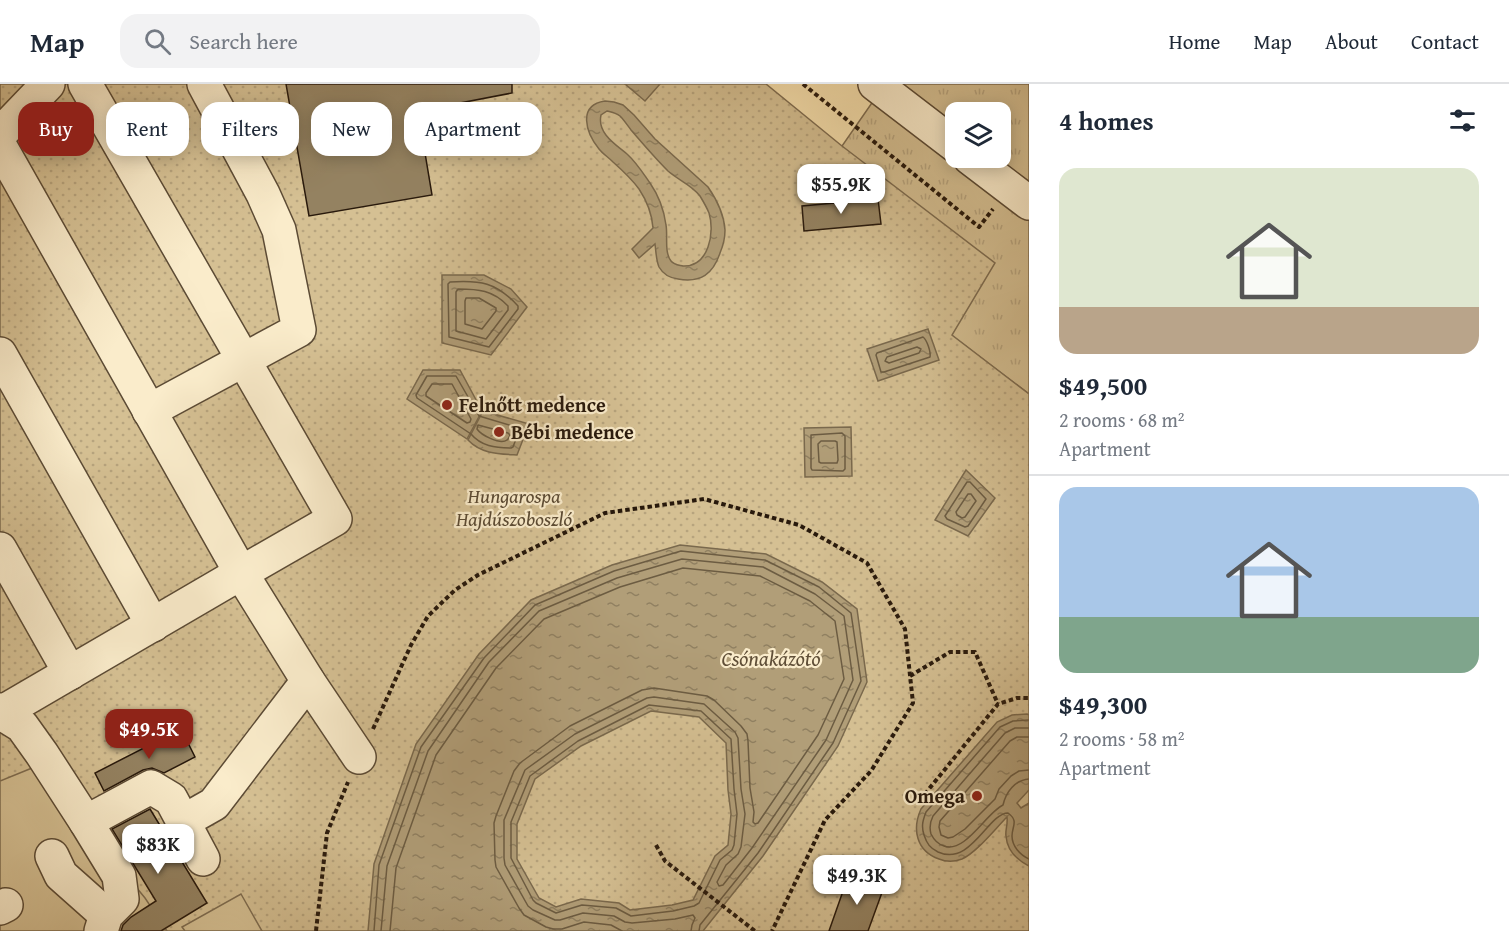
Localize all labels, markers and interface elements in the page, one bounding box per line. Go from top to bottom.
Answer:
search box [120,14,540,68]
text: Map [30,21,84,62]
icon: search [141,25,174,58]
text: Search here [189,25,298,57]
text: Home [1169,26,1220,57]
text: Map [1253,26,1292,57]
text: About [1325,26,1378,57]
text: Contact [1411,26,1479,57]
text: 4 homes [1059,101,1154,140]
chip: Buy [18,102,94,156]
chip: Rent [106,102,189,156]
chip: Filters [201,102,299,156]
chip: New [311,102,392,156]
chip: Apartment [404,102,542,156]
map controls [945,102,1011,168]
button: layers [945,102,1011,168]
icon: filters [1446,104,1479,137]
pin: $55.9K [792,164,890,215]
text: $55.9K [811,169,871,198]
icon: home [1215,207,1323,315]
text: $49,500 [1059,366,1147,405]
place label: Felnőtt medence [459,390,606,419]
marker: Felnőtt medence [440,398,454,412]
text: 2 rooms · 68 m² [1059,405,1185,434]
place label: Bébi medence [511,417,634,446]
marker: Bébi medence [492,425,506,439]
text: Apartment [1059,434,1151,463]
park label: Hungarospa Hajdúszoboszló [455,481,573,533]
icon: home [1215,526,1323,634]
water label: Csónakázótó [721,643,821,674]
text: $49,300 [1059,685,1147,724]
pin: $49.5K [100,709,198,760]
text: $49.5K [119,714,179,743]
text: 2 rooms · 58 m² [1059,724,1185,753]
text: Apartment [1059,753,1151,782]
place label: Omega [905,781,966,810]
marker: Omega [970,789,984,803]
pin: $83K [122,824,194,875]
text: $83K [136,829,180,858]
pin: $49.3K [808,855,906,906]
text: $49.3K [827,860,887,889]

